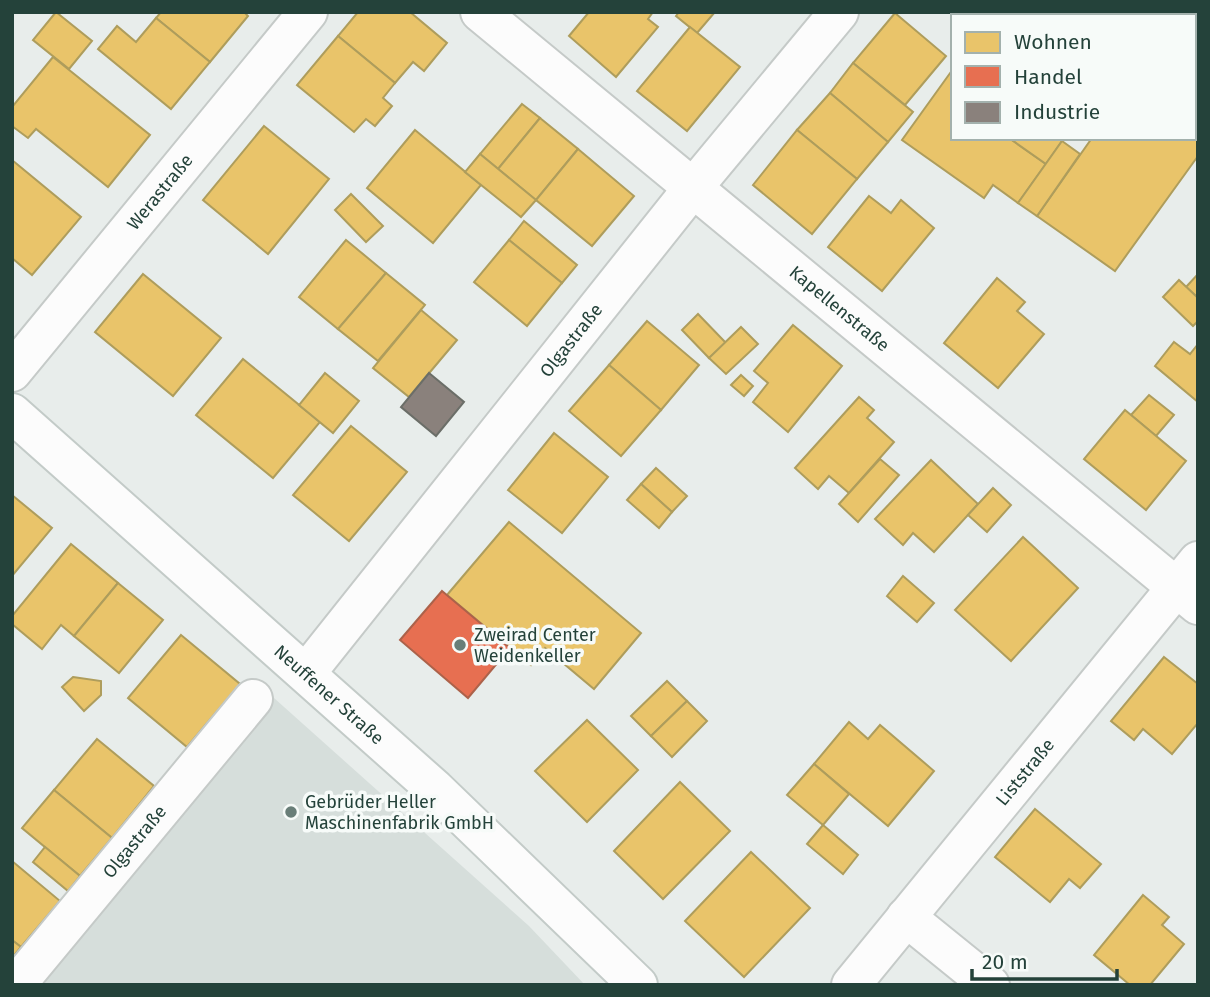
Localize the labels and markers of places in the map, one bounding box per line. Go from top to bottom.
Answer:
place label: Zweirad Center Weidenkeller [474,624,596,667]
marker: Zweirad Center Weidenkeller [452,637,468,653]
place label: Gebrüder Heller Maschinenfabrik GmbH [305,791,494,834]
marker: Gebrüder Heller Maschinenfabrik GmbH [283,804,299,820]

